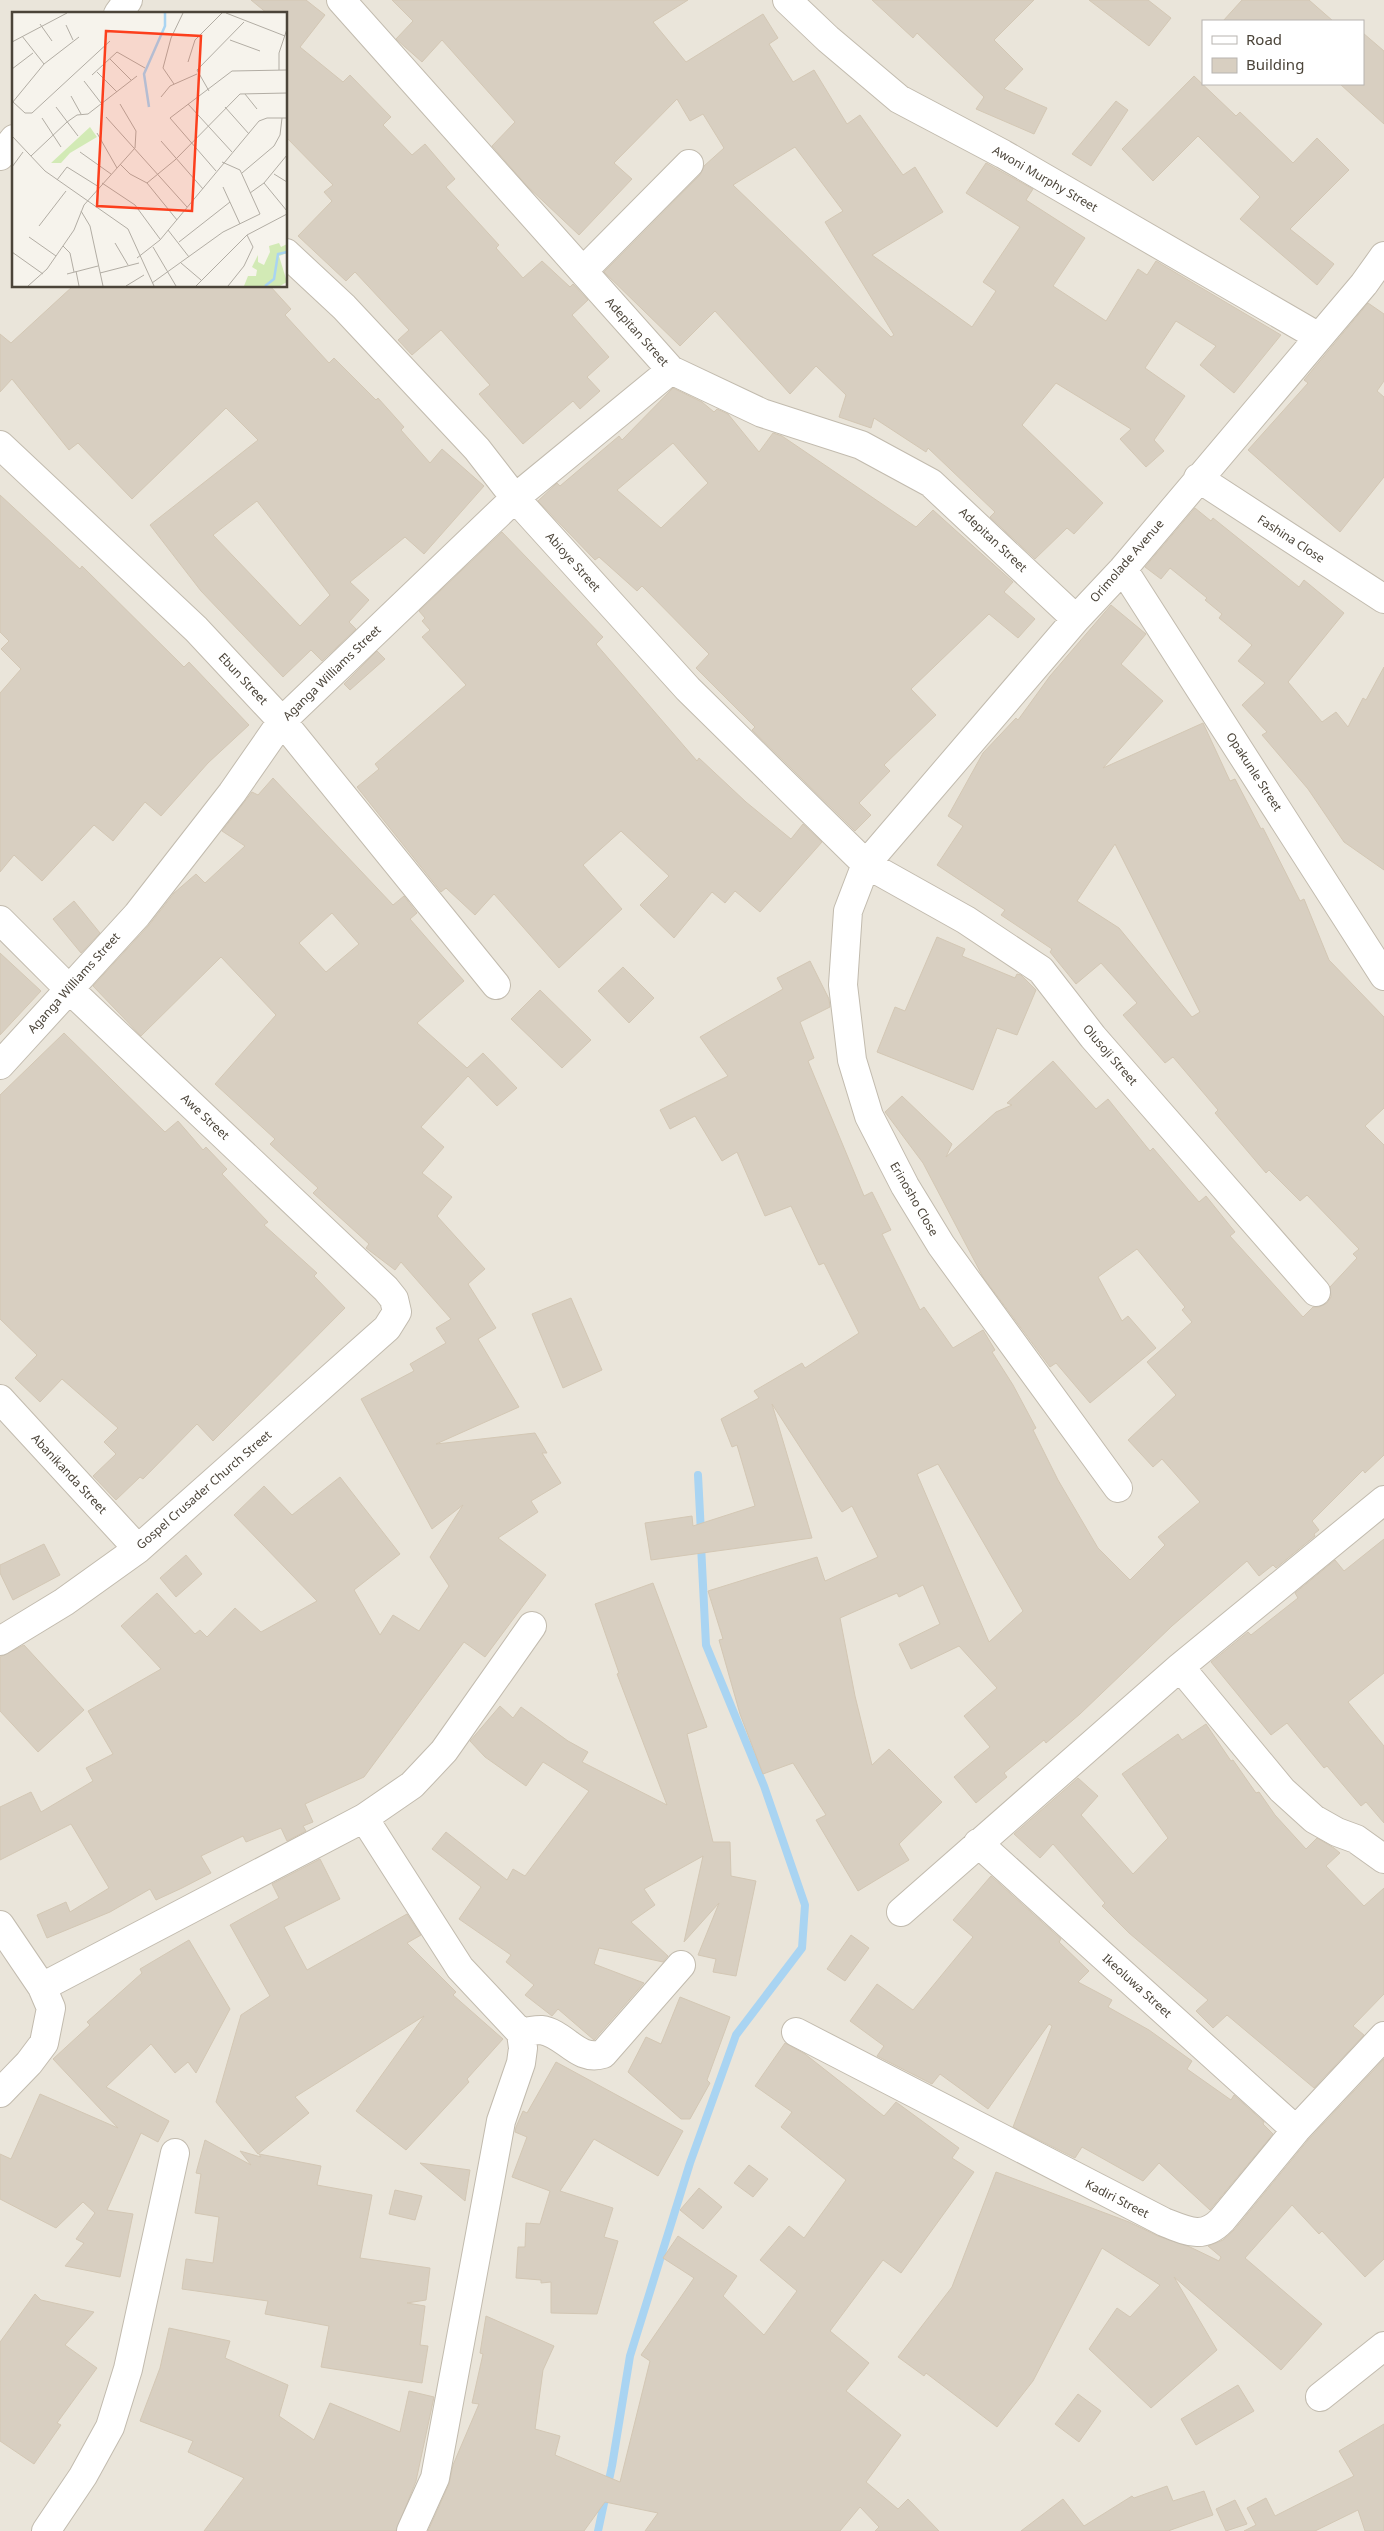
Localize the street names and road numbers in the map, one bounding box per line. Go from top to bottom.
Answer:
street label: Awoni Murphy Street [990,142,1102,216]
street label: Adepitan Street [602,294,673,370]
street label: Adepitan Street [956,504,1032,576]
street label: Fashina Close [1254,510,1328,567]
street label: Orimolade Avenue [1086,515,1168,606]
street label: Abioye Street [542,528,605,596]
street label: Aganga Williams Street [279,621,385,724]
street label: Ebun Street [215,649,272,709]
street label: Opakunle Street [1222,729,1287,815]
street label: Aganga Williams Street [24,928,124,1037]
street label: Olusoji Street [1079,1021,1142,1089]
street label: Awe Street [177,1090,234,1144]
street label: Erinosho Close [886,1158,943,1239]
street label: Gospel Crusader Church Street [133,1426,275,1553]
street label: Abanikanda Street [28,1430,111,1518]
street label: Ikeoluwa Street [1099,1950,1176,2022]
street label: Kadiri Street [1082,2175,1153,2222]

